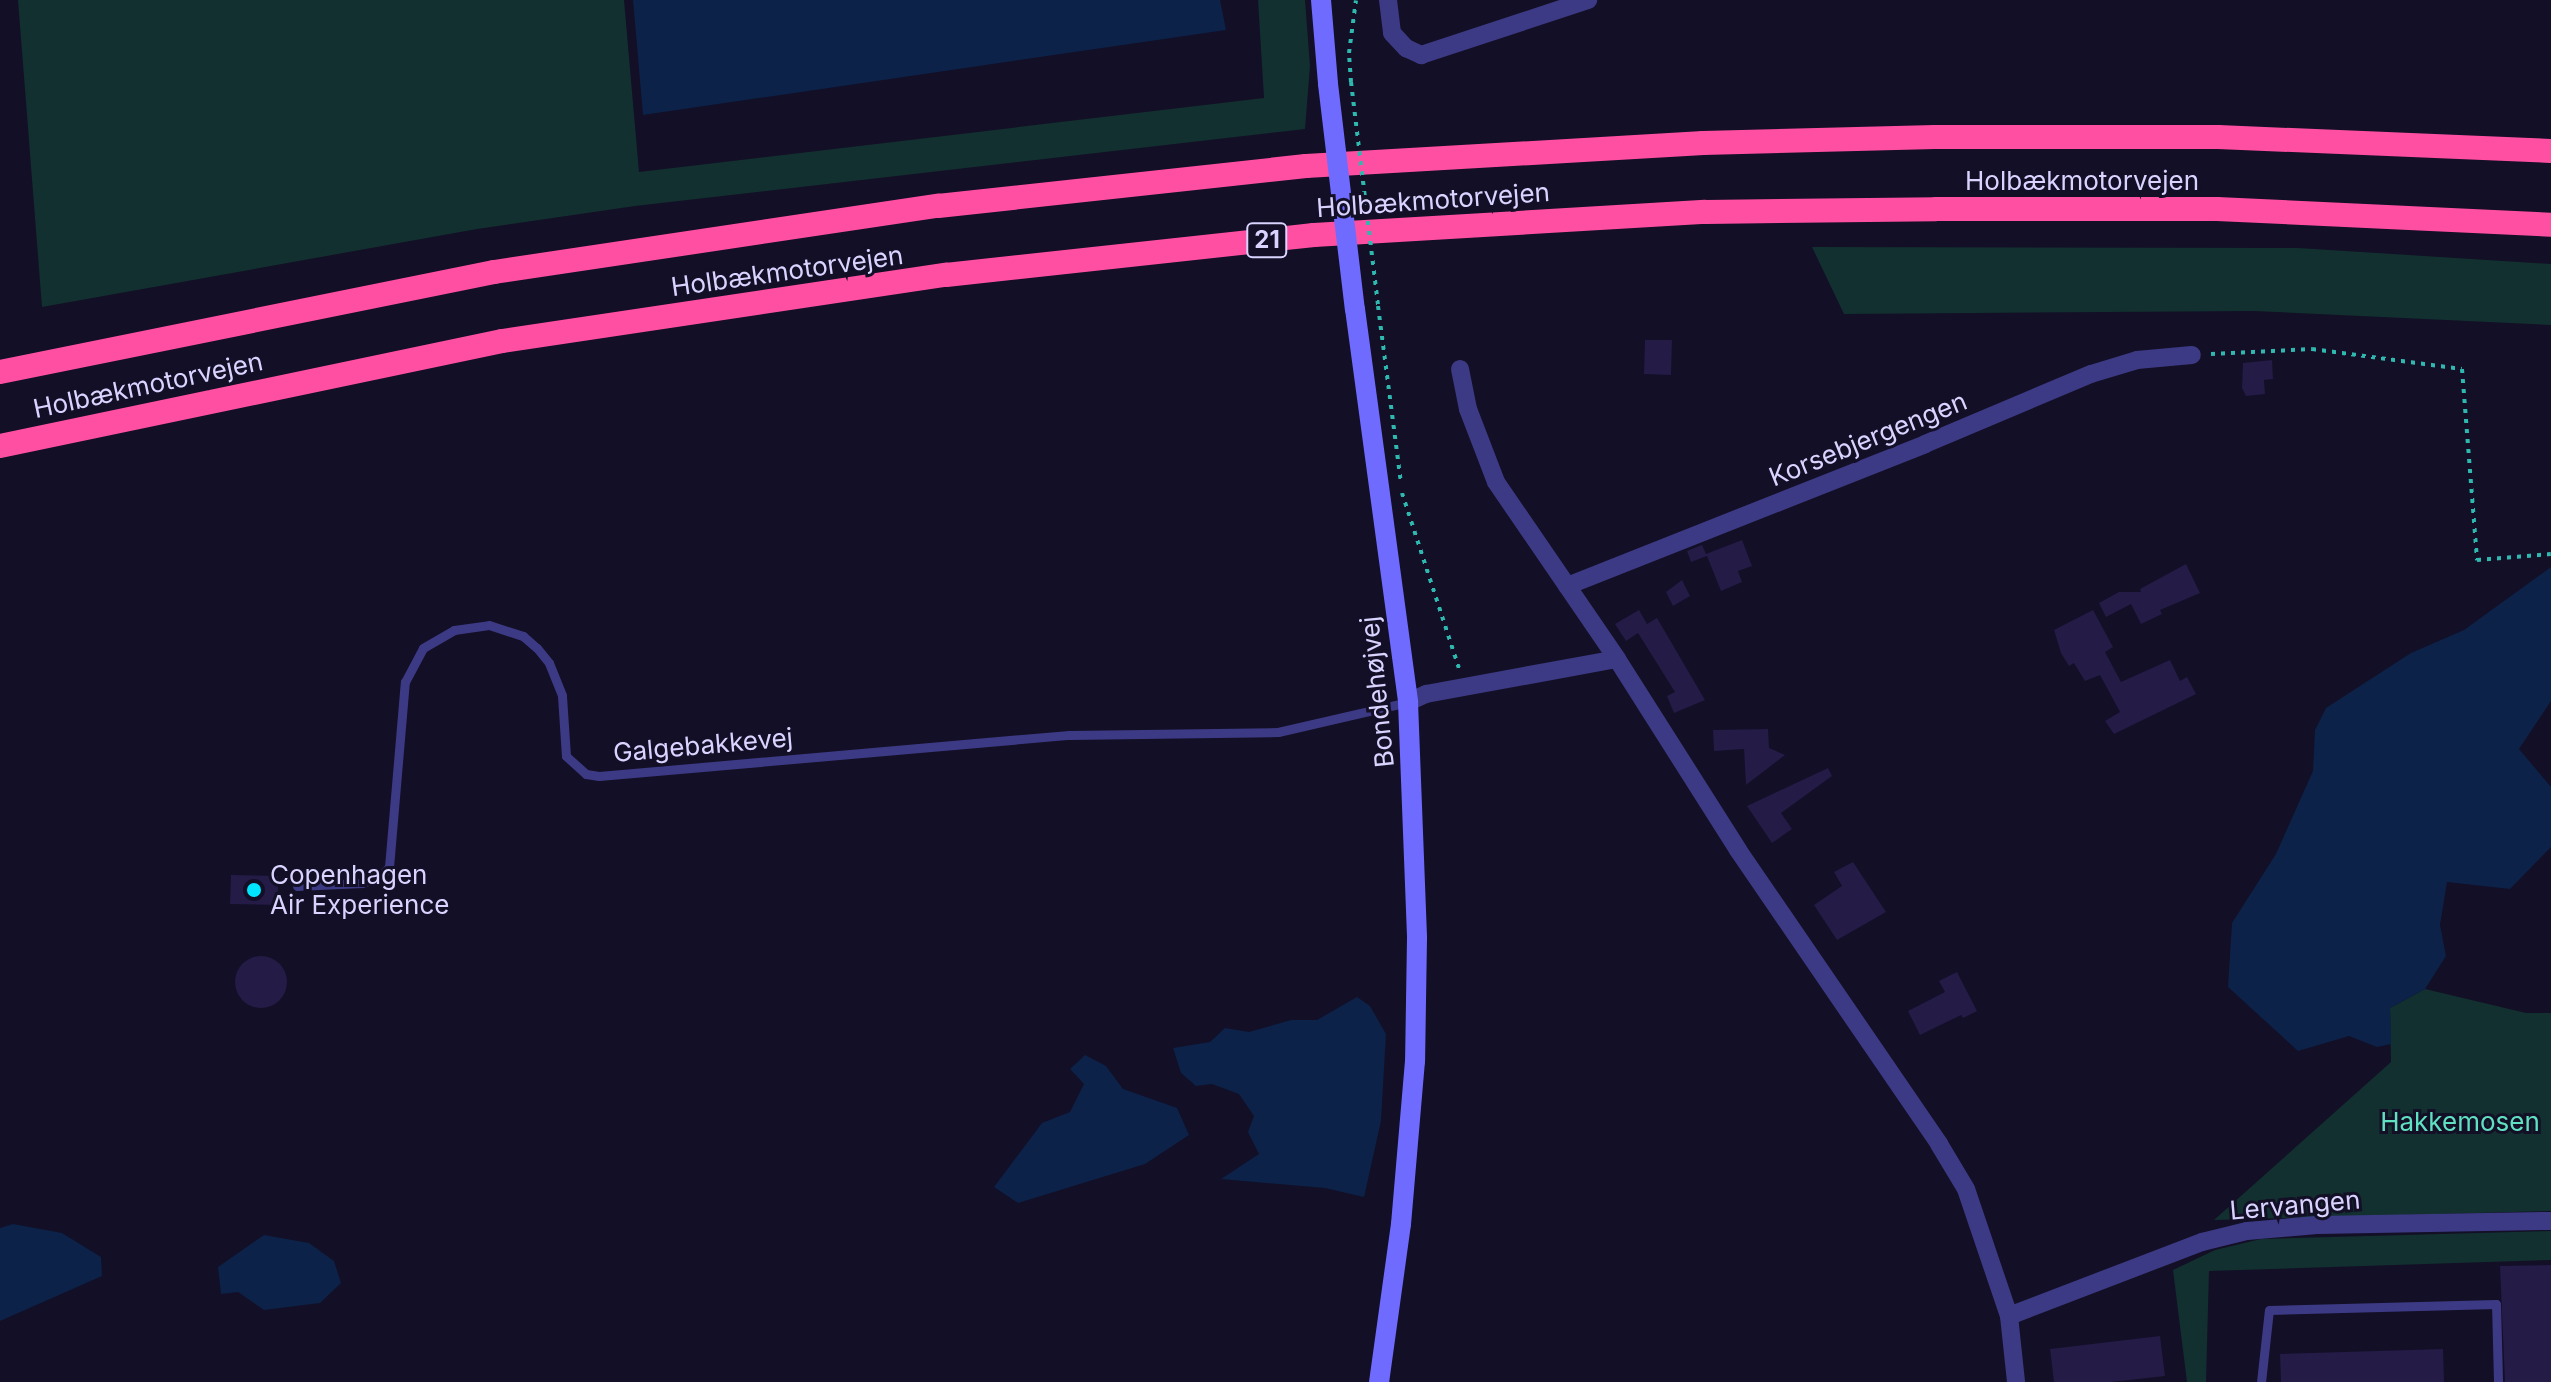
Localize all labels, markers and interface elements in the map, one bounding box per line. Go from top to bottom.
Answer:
street label: Holbækmotorvejen [1965,165,2199,197]
street label: Holbækmotorvejen [1315,176,1551,224]
road number: 21 [1245,220,1289,260]
street label: Holbækmotorvejen [669,239,905,303]
street label: Holbækmotorvejen [30,345,266,425]
street label: Korsebjergengen [1765,385,1971,493]
street label: Bondehøjvej [1354,615,1400,769]
street label: Galgebakkevej [612,722,794,768]
place label: Copenhagen Air Experience [270,859,449,920]
marker: Copenhagen Air Experience [245,881,263,899]
park label: Hakkemosen [2380,1106,2540,1138]
street label: Lervangen [2228,1184,2362,1226]

